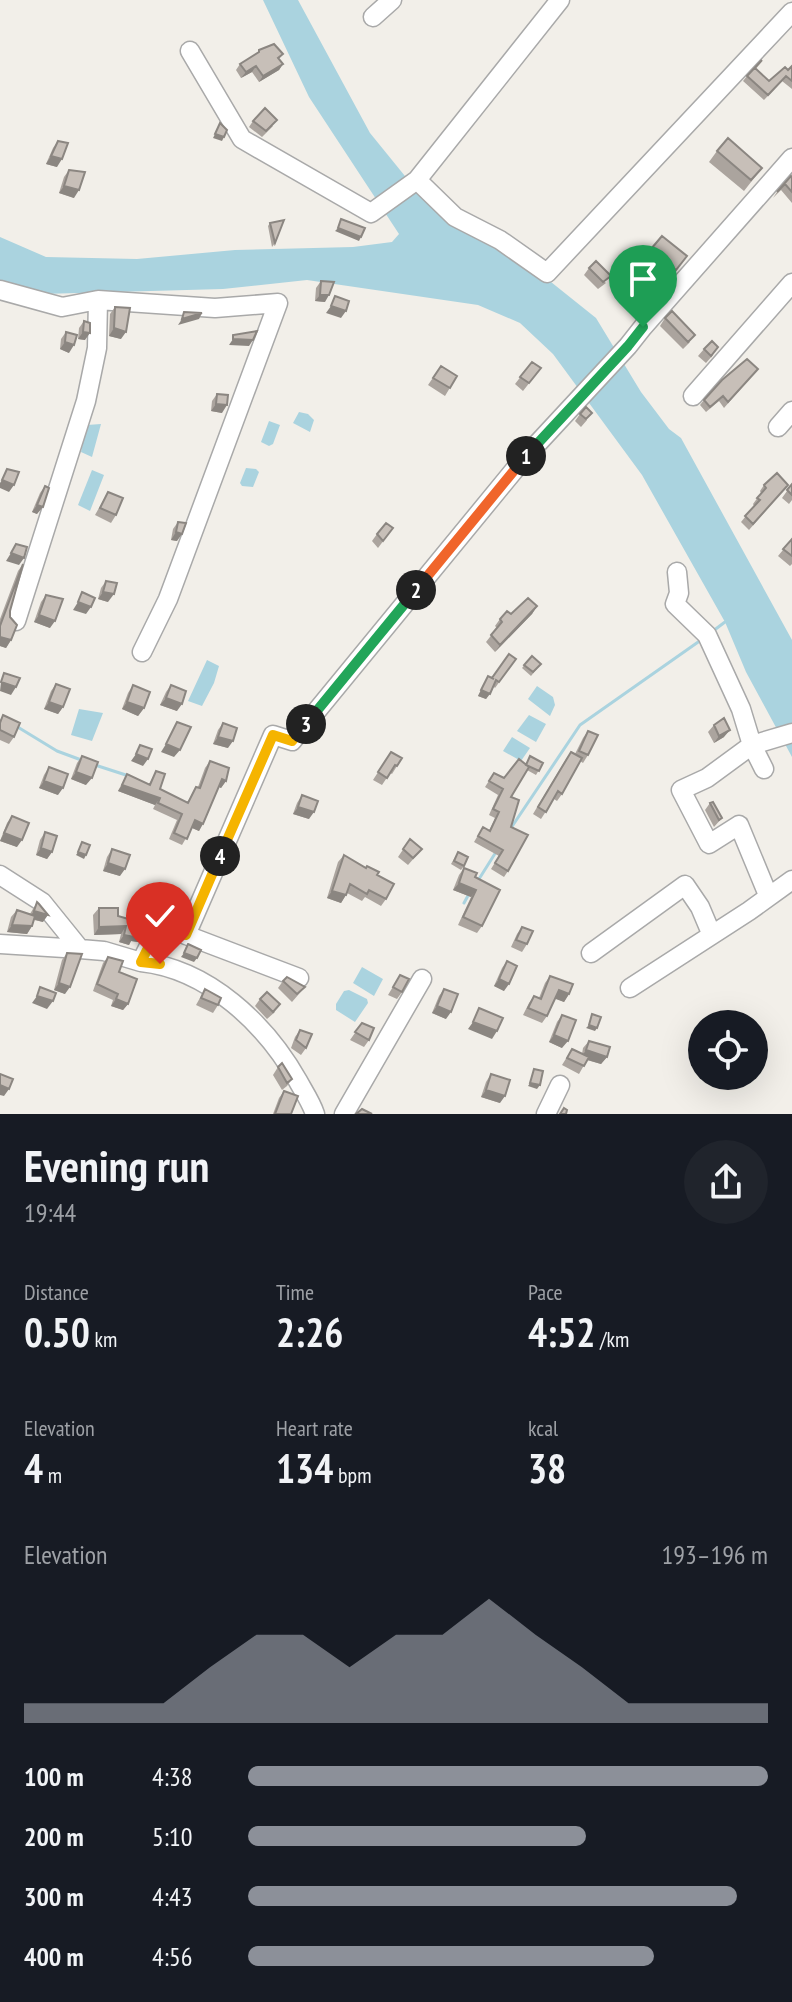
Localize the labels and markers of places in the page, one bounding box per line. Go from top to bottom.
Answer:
pin [609,245,677,327]
pin: 1 [506,436,546,476]
pin: 2 [396,570,436,610]
pin: 3 [286,704,326,744]
pin: 4 [200,836,240,876]
pin [126,882,194,964]

